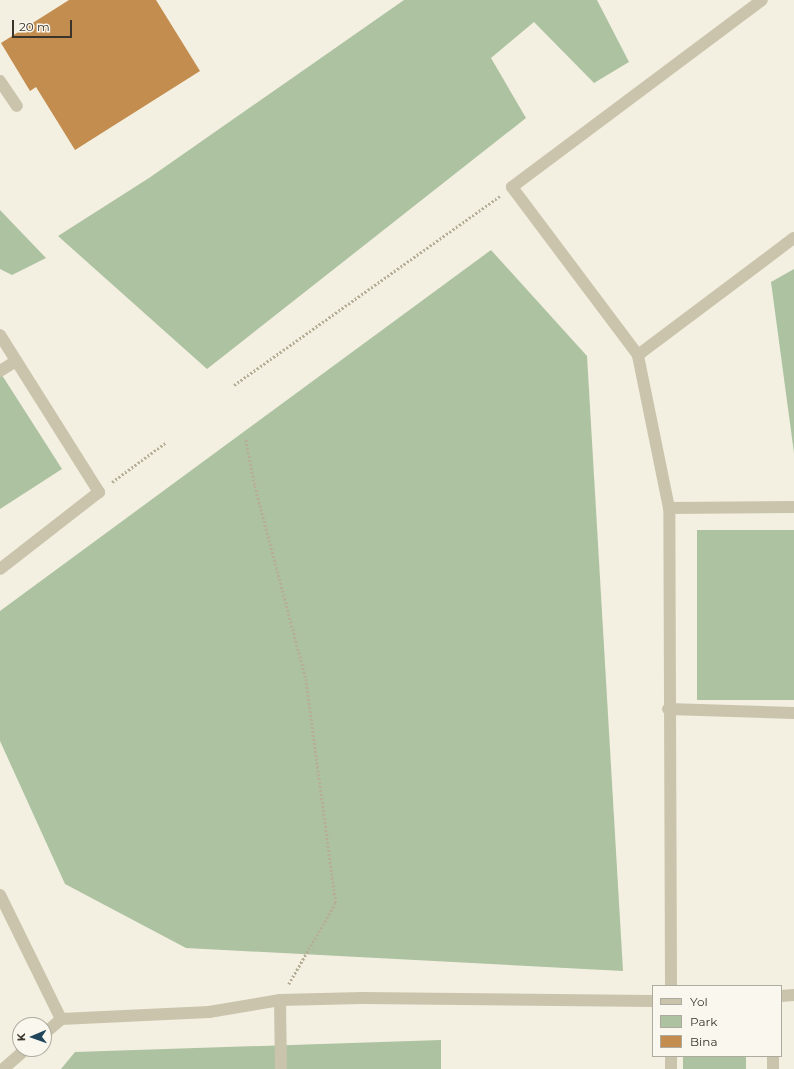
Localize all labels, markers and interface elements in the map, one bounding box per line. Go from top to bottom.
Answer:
scale bar [14,12,74,38]
text: 20 m [19,19,50,34]
legend [652,985,782,1057]
text: Yol [690,994,708,1009]
text: Park [690,1014,717,1029]
north arrow [12,1017,52,1057]
text: K [14,1033,28,1042]
text: Bina [690,1034,717,1049]

